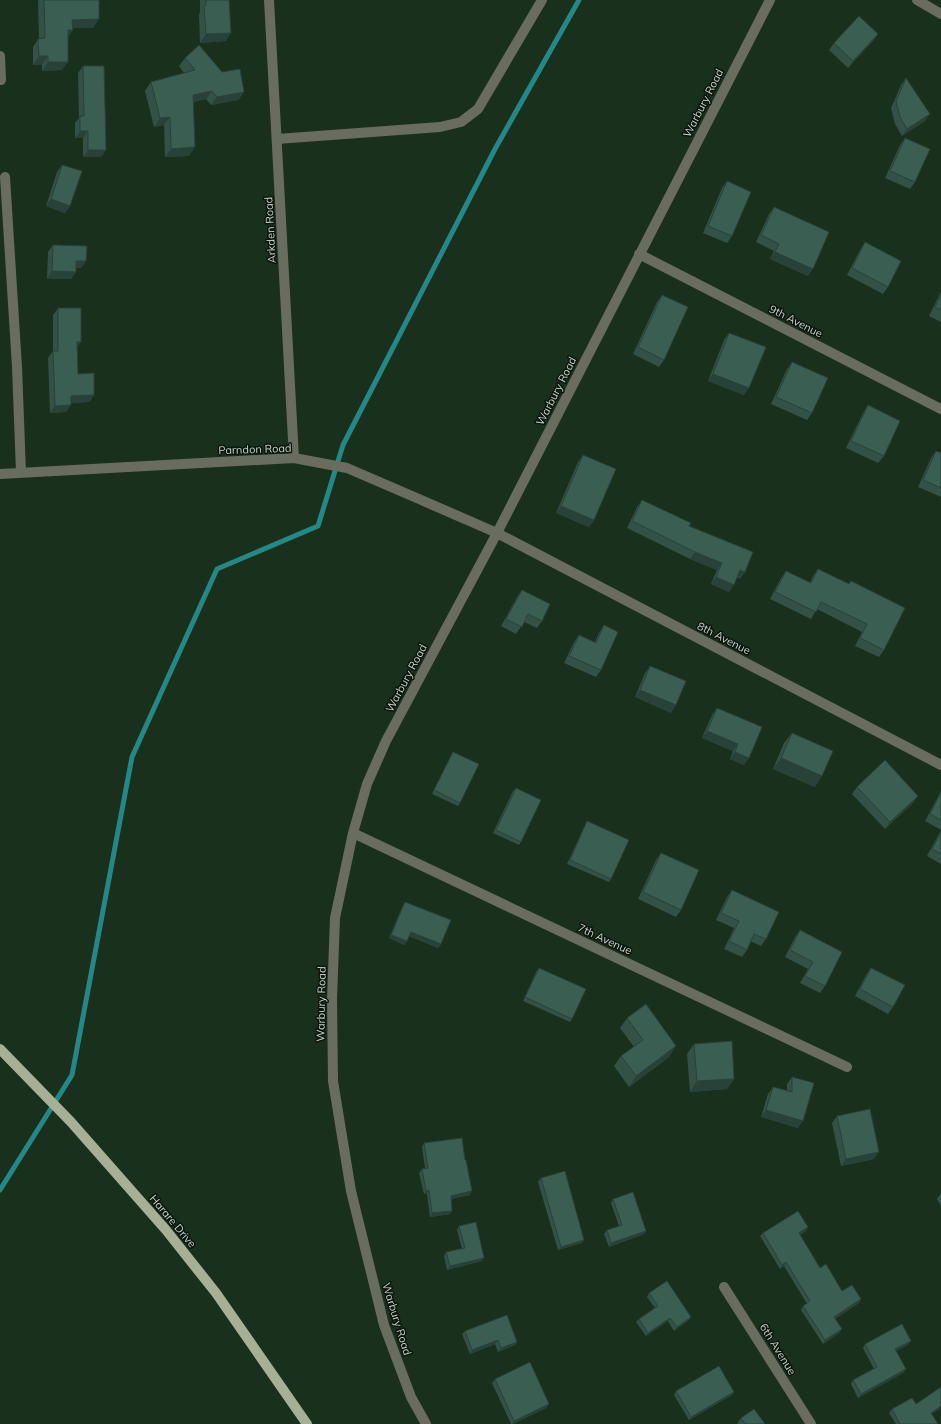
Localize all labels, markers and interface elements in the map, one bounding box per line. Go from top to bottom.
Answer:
street label: Warbury Road [680,66,726,140]
street label: Arkden Road [261,196,279,264]
street label: 9th Avenue [767,302,825,340]
street label: Warbury Road [533,354,579,428]
street label: Parndon Road [218,441,292,457]
street label: 8th Avenue [695,619,753,657]
street label: Warbury Road [382,642,430,714]
street label: 7th Avenue [576,920,634,958]
street label: Warbury Road [313,966,329,1042]
street label: Harare Drive [147,1192,199,1250]
street label: Warbury Road [379,1281,415,1357]
street label: 6th Avenue [757,1321,799,1377]

